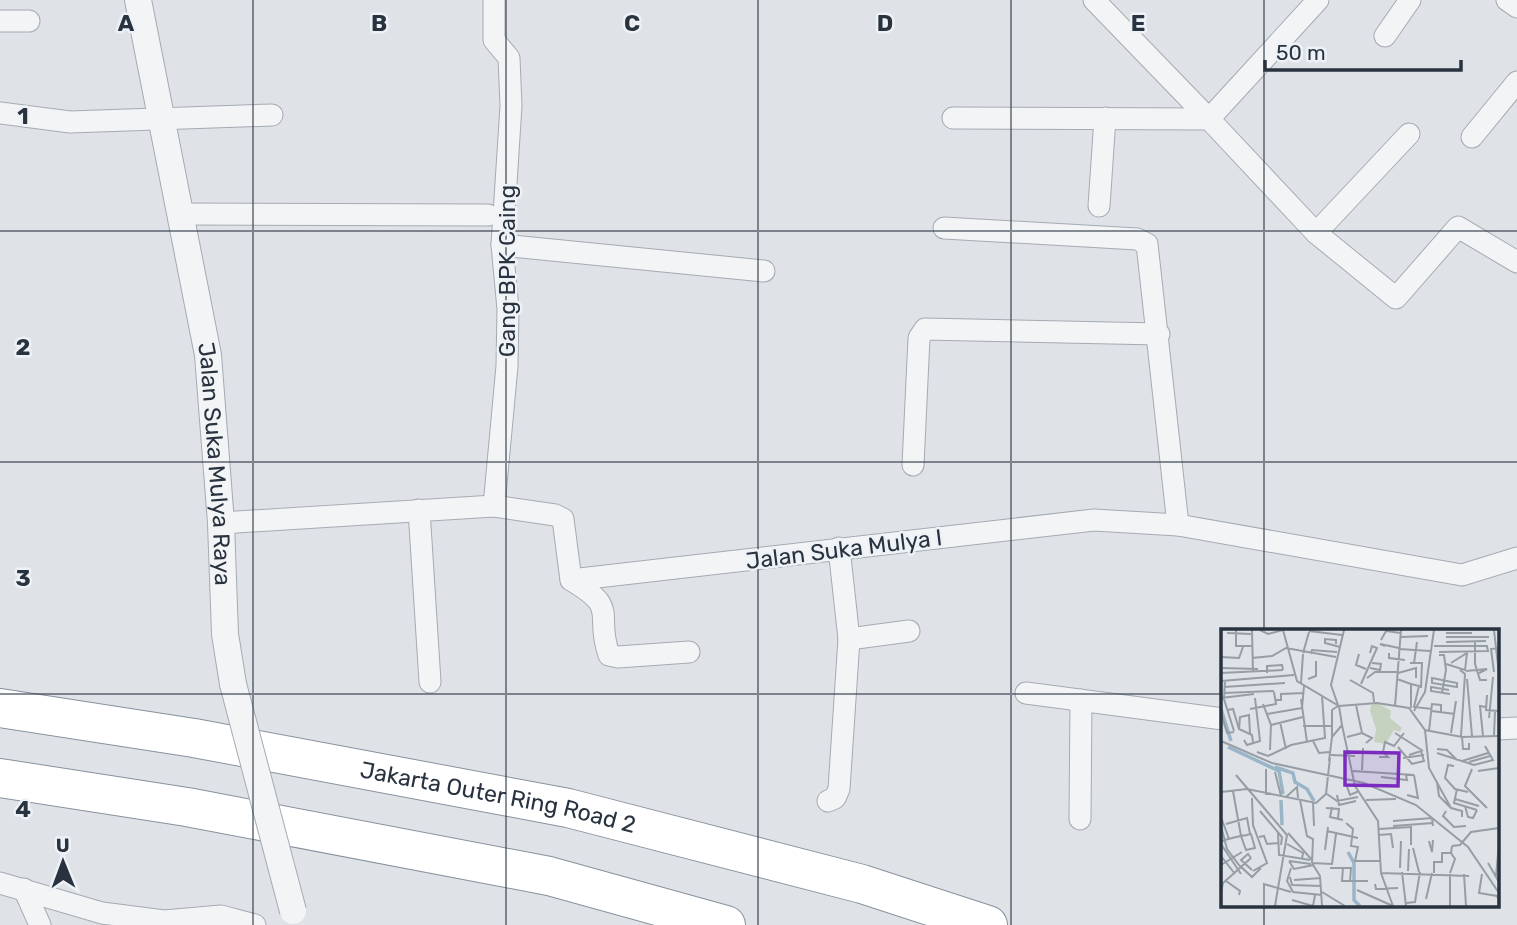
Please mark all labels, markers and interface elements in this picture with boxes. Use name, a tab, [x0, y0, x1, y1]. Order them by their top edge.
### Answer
text: A	[118, 9, 135, 37]
text: B	[371, 9, 387, 37]
text: C	[624, 9, 640, 37]
text: D	[877, 9, 893, 37]
text: E	[1131, 9, 1145, 37]
scale bar	[1265, 28, 1461, 72]
text: 50 m	[1276, 40, 1326, 65]
text: 1	[17, 102, 29, 130]
street label: Gang BPK Caing	[493, 185, 521, 357]
text: 2	[16, 333, 30, 361]
street label: Jalan Suka Mulya Raya	[192, 340, 237, 586]
street label: Jalan Suka Mulya I	[744, 523, 944, 575]
text: 3	[15, 564, 31, 592]
inset map	[1221, 629, 1500, 908]
street label: Jakarta Outer Ring Road 2	[358, 755, 639, 839]
text: 4	[15, 795, 31, 823]
north arrow	[28, 827, 98, 897]
text: U	[56, 834, 70, 857]

